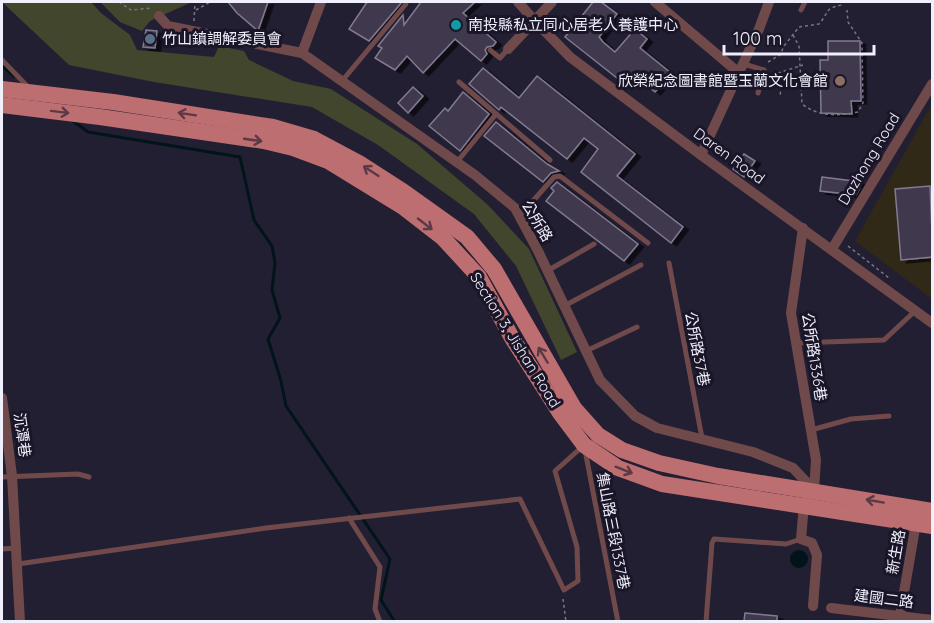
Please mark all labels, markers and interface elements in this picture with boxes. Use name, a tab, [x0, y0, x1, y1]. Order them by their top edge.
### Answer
place label: 南投縣私立同心居老人養護中心	[468, 15, 678, 34]
marker: 南投縣私立同心居老人養護中心	[449, 18, 463, 32]
scale bar	[724, 18, 874, 56]
text: 100 m	[733, 27, 782, 50]
place label: 竹山鎮調解委員會	[162, 29, 282, 48]
marker: 竹山鎮調解委員會	[143, 32, 157, 46]
place label: 欣榮紀念圖書館暨玉蘭文化會館	[618, 71, 828, 90]
marker: 欣榮紀念圖書館暨玉蘭文化會館	[833, 74, 847, 88]
one-way arrow	[49, 107, 69, 118]
one-way arrow	[178, 108, 197, 119]
street label: Dazhong Road	[834, 109, 903, 208]
street label: Daren Road	[690, 123, 769, 188]
one-way arrow	[242, 134, 262, 145]
one-way arrow	[363, 164, 380, 176]
street label: 公所路	[518, 197, 557, 245]
one-way arrow	[417, 218, 433, 231]
street label: Section 3, Jishan Road	[466, 269, 565, 411]
street label: 公所路37巷	[681, 310, 714, 388]
street label: 公所路1336巷	[798, 311, 831, 403]
one-way arrow	[536, 347, 548, 364]
street label: 沉潭巷	[10, 411, 35, 459]
one-way arrow	[614, 465, 632, 476]
street label: 集山路三段1337巷	[593, 471, 634, 591]
one-way arrow	[866, 495, 885, 506]
street label: 新生路	[882, 528, 909, 576]
street label: 建國二路	[853, 585, 915, 612]

